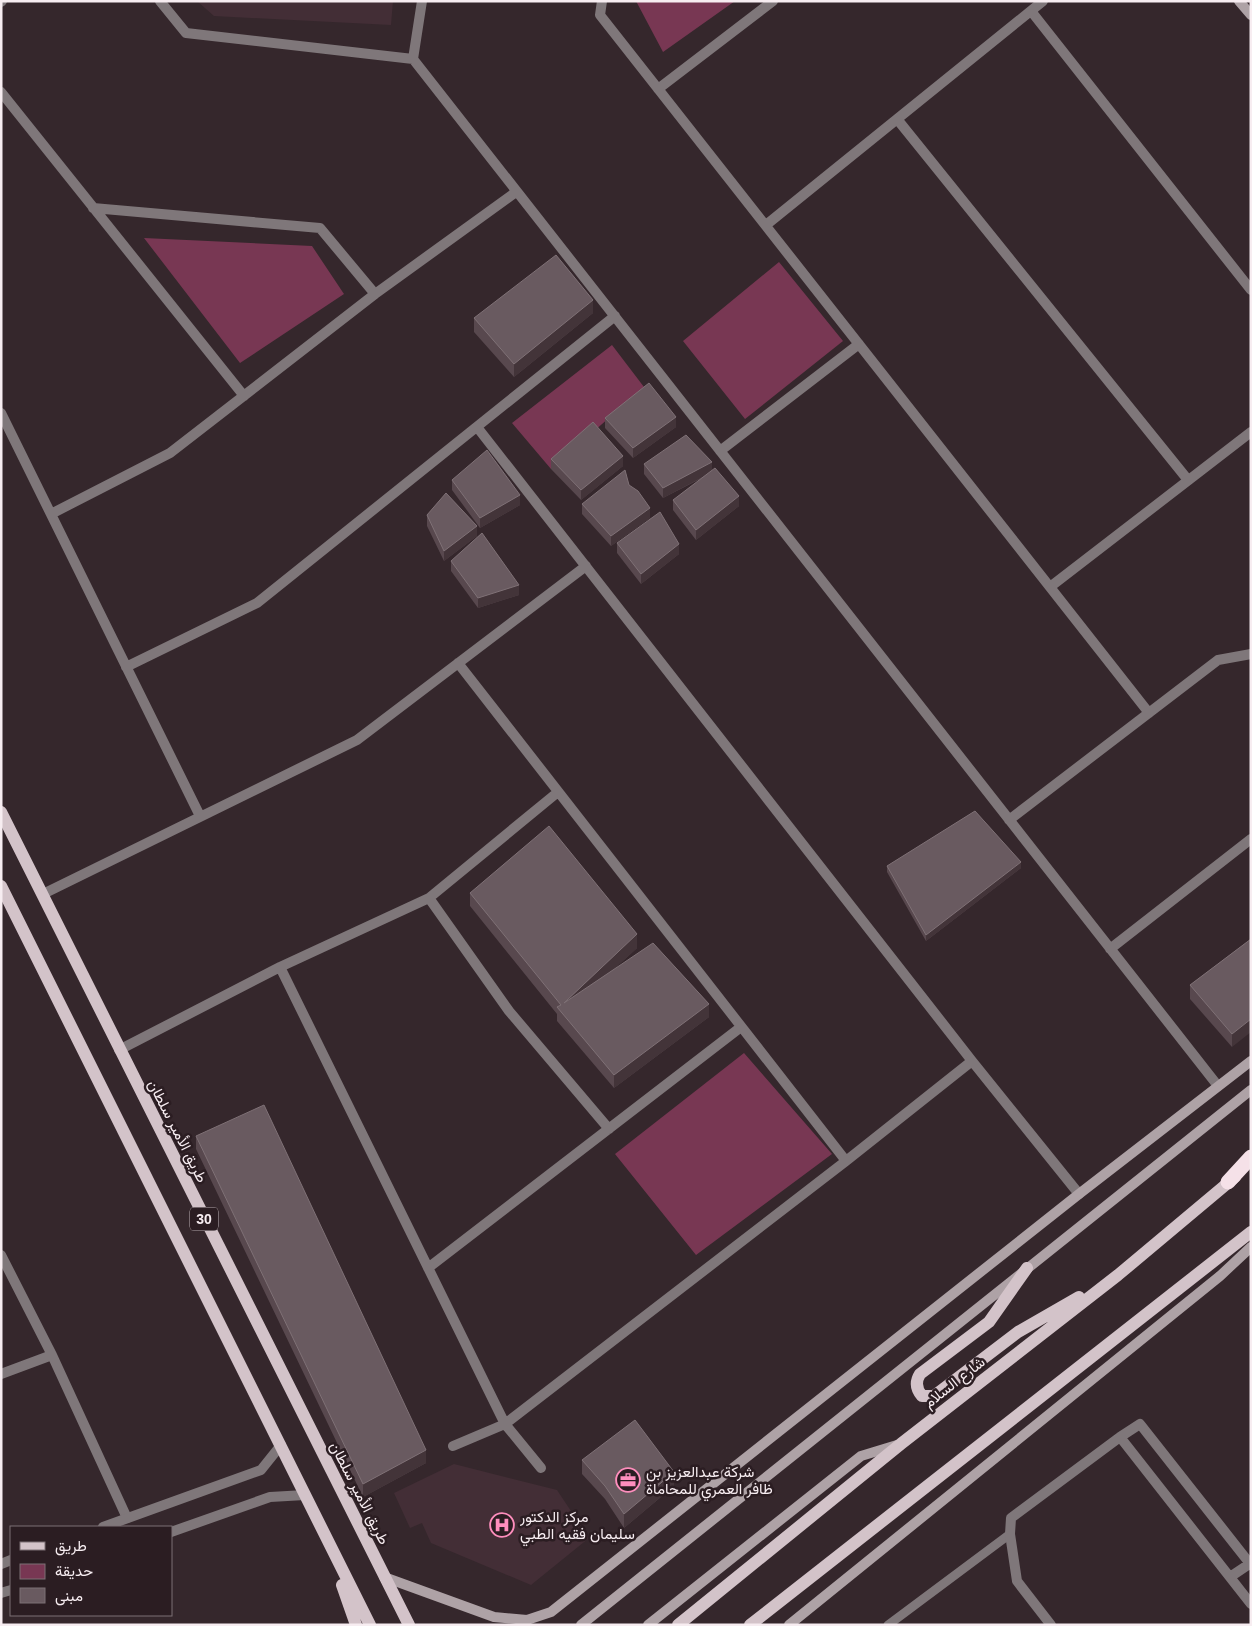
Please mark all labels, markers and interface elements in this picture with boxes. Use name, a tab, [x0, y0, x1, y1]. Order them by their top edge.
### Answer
street label: طريق الأمير سلطان	[143, 1077, 211, 1186]
road number: 30	[190, 1208, 218, 1230]
street label: شارع السلام	[920, 1353, 990, 1413]
street label: طريق الأمير سلطان	[325, 1439, 393, 1548]
place label: شركة عبدالعزيز بن ظافر العمري للمحاماة	[646, 1463, 773, 1502]
office icon: شركة عبدالعزيز بن ظافر العمري للمحاماة	[615, 1467, 641, 1493]
place label: مركز الدكتور سليمان فقيه الطبي	[519, 1508, 635, 1547]
hospital icon: مركز الدكتور سليمان فقيه الطبي	[489, 1512, 515, 1538]
legend	[10, 1526, 172, 1616]
text: طريق	[55, 1537, 87, 1556]
text: حديقة	[55, 1562, 93, 1580]
text: مبنى	[55, 1587, 83, 1606]

